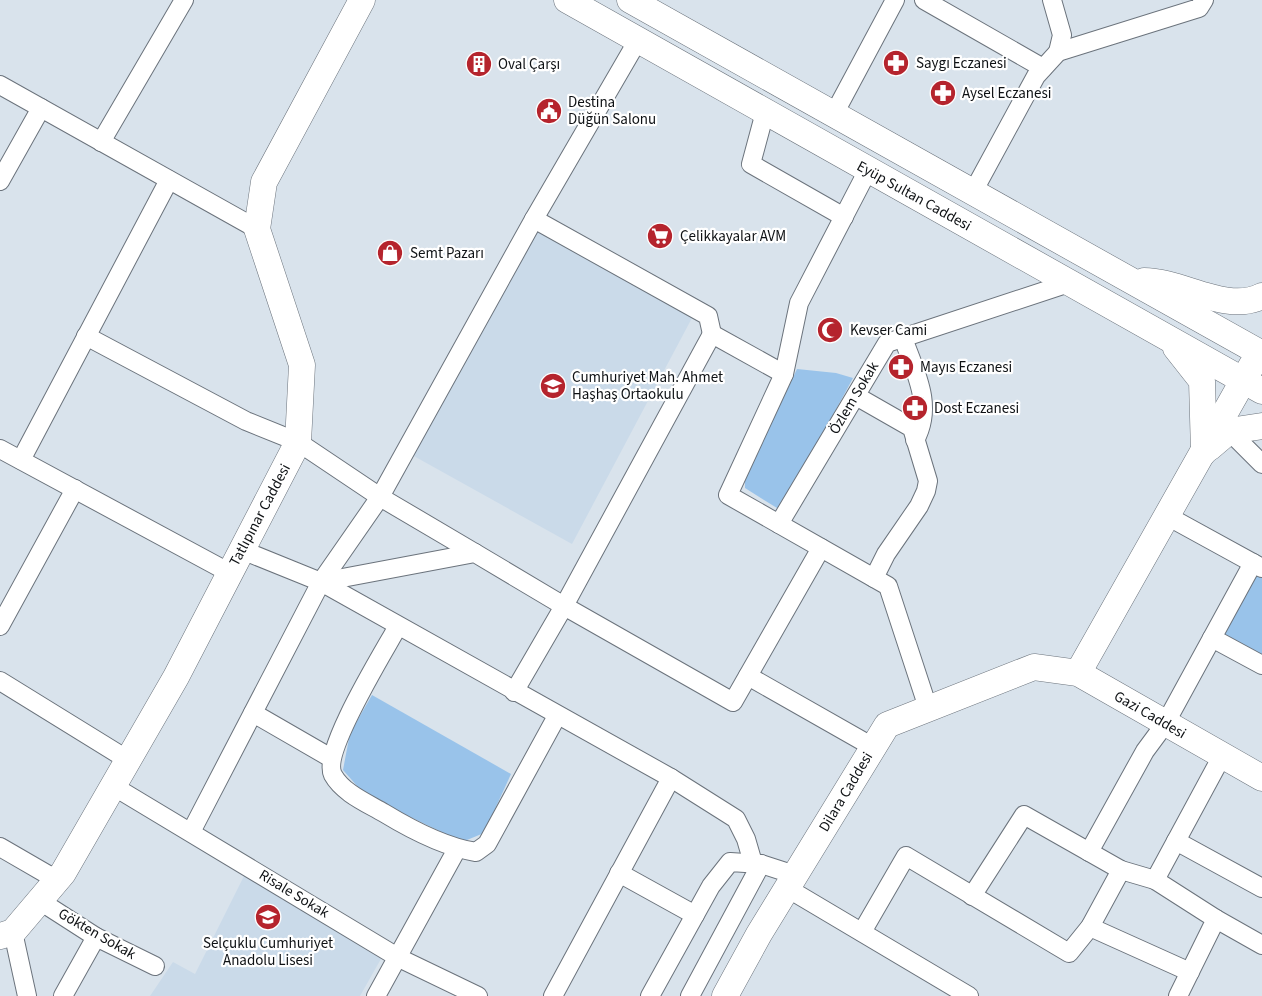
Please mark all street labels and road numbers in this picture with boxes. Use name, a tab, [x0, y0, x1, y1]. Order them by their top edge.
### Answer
street label: Eyüp Sultan Caddesi	[853, 156, 975, 236]
street label: Özlem Sokak	[824, 357, 884, 438]
street label: Tatlıpınar Caddesi	[224, 460, 296, 570]
street label: Gazi Caddesi	[1110, 686, 1190, 744]
street label: Dilara Caddesi	[814, 748, 878, 836]
street label: Risale Sokak	[255, 865, 334, 924]
street label: Gökten Sokak	[54, 903, 140, 965]

